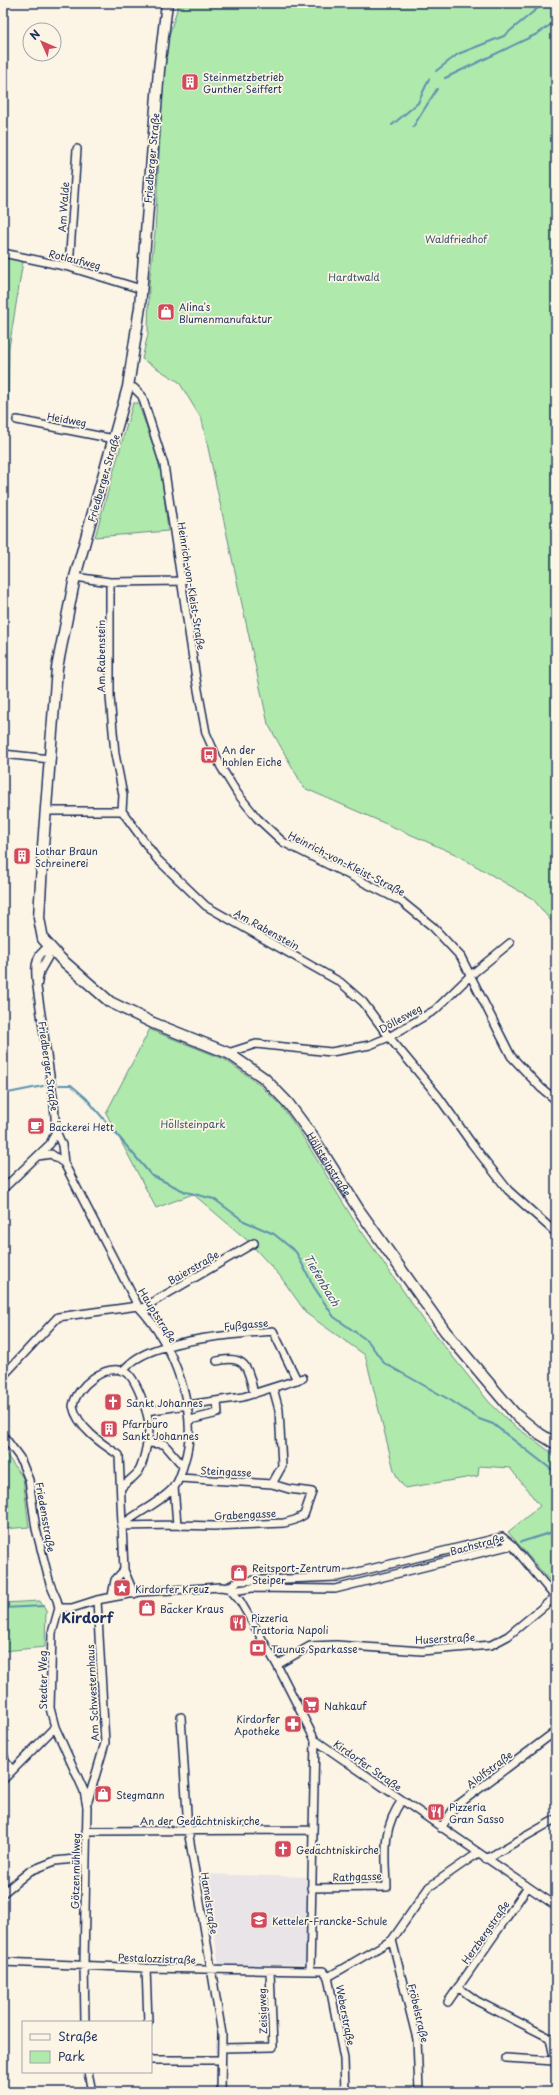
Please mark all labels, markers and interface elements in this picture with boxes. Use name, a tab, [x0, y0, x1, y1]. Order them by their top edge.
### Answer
north arrow	[22, 22, 62, 62]
text: N	[25, 25, 44, 44]
place label: Steinmetzbetrieb Gunther Seiffert	[203, 69, 284, 96]
building icon: Steinmetzbetrieb Gunther Seiffert	[180, 72, 200, 92]
street label: Friedberger Straße	[140, 112, 162, 204]
street label: Am Walde	[54, 181, 72, 233]
park label: Waldfriedhof	[425, 231, 488, 246]
street label: Rotlaufweg	[47, 245, 103, 273]
park label: Hardtwald	[328, 269, 380, 284]
place label: Alina's Blumenmanufaktur	[179, 299, 272, 326]
shop icon: Alina's Blumenmanufaktur	[156, 302, 176, 322]
street label: Heidweg	[46, 408, 88, 430]
street label: Friedberger Straße	[83, 432, 123, 524]
street label: Heinrich-von-Kleist-Straße	[174, 521, 210, 651]
street label: Am Rabenstein	[93, 620, 108, 692]
place label: An der hohlen Eiche	[222, 742, 282, 769]
bus stop icon: An der hohlen Eiche	[199, 745, 219, 765]
street label: Heinrich-von-Kleist-Straße	[286, 827, 408, 899]
place label: Lothar Braun Schreinerei	[35, 843, 98, 870]
building icon: Lothar Braun Schreinerei	[12, 846, 32, 866]
street label: Am Rabenstein	[232, 905, 302, 953]
street label: Döllesweg	[376, 1000, 424, 1036]
street label: Friedberger Straße	[35, 1020, 63, 1112]
cafe icon: Bäckerei Hett	[26, 1116, 46, 1136]
park label: Höllsteinpark	[160, 1116, 226, 1131]
place label: Bäckerei Hett	[49, 1119, 114, 1134]
street label: Höllsteinstraße	[304, 1129, 356, 1199]
street label: Baierstraße	[165, 1246, 221, 1288]
water label: Tiefenbach	[300, 1251, 345, 1310]
street label: Hauptstraße	[135, 1285, 181, 1345]
street label: Fußgasse	[223, 1315, 269, 1333]
church icon: Sankt Johannes	[103, 1392, 123, 1412]
place label: Sankt Johannes	[126, 1395, 203, 1410]
place label: Pfarrbüro Sankt Johannes	[122, 1416, 199, 1443]
building icon: Pfarrbüro Sankt Johannes	[99, 1419, 119, 1439]
street label: Steingasse	[200, 1462, 252, 1480]
street label: Friedensstraße	[32, 1481, 60, 1553]
street label: Grabengasse	[214, 1505, 276, 1523]
street label: Bachstraße	[448, 1530, 506, 1558]
place label: Reitsport-Zentrum Steiper	[252, 1560, 341, 1587]
shop icon: Reitsport-Zentrum Steiper	[229, 1563, 249, 1583]
place icon: Kirdorfer Kreuz	[112, 1578, 132, 1598]
place label: Kirdorfer Kreuz	[135, 1581, 209, 1596]
shop icon: Bäcker Kraus	[137, 1598, 157, 1618]
place label: Bäcker Kraus	[160, 1601, 224, 1616]
district label: Kirdorf	[61, 1607, 115, 1628]
place label: Pizzeria Trattoria Napoli	[251, 1610, 329, 1637]
restaurant icon: Pizzeria Trattoria Napoli	[228, 1613, 248, 1633]
street label: Huserstraße	[415, 1629, 475, 1647]
bank icon: Taunus Sparkasse	[248, 1638, 268, 1658]
place label: Taunus Sparkasse	[271, 1641, 358, 1656]
street label: Am Schwesternhaus	[82, 1644, 102, 1742]
street label: Stedter Weg	[35, 1650, 50, 1709]
supermarket icon: Nahkauf	[301, 1695, 321, 1715]
place label: Nahkauf	[324, 1698, 367, 1713]
place label: Kirdorfer Apotheke	[234, 1711, 281, 1738]
pharmacy icon: Kirdorfer Apotheke	[283, 1714, 303, 1734]
street label: Kirdorfer Straße	[331, 1736, 405, 1794]
street label: Alolfstraße	[463, 1747, 515, 1791]
shop icon: Stegmann	[93, 1784, 113, 1804]
place label: Stegmann	[116, 1787, 164, 1802]
place label: Pizzeria Gran Sasso	[449, 1799, 504, 1826]
restaurant icon: Pizzeria Gran Sasso	[426, 1802, 446, 1822]
street label: An der Gedächtniskirche	[140, 1813, 260, 1828]
street label: Götzenmühlweg	[67, 1833, 83, 1909]
church icon: Gedächtniskirche	[273, 1839, 293, 1859]
place label: Gedächtniskirche	[296, 1842, 379, 1857]
street label: Rathgasse	[332, 1868, 382, 1884]
street label: Hamelstraße	[198, 1871, 222, 1935]
street label: Herzbergstraße	[457, 1897, 513, 1967]
school or university icon: Ketteler-Francke-Schule	[249, 1910, 269, 1930]
place label: Ketteler-Francke-Schule	[272, 1913, 388, 1928]
street label: Pestalozzistraße	[118, 1949, 196, 1967]
street label: Fröbelstraße	[405, 1982, 433, 2044]
street label: Weberstraße	[333, 1983, 359, 2047]
street label: Zeisigweg	[254, 1988, 270, 2034]
legend	[22, 2021, 152, 2073]
text: Straße	[58, 2027, 98, 2045]
text: Park	[58, 2047, 85, 2065]

